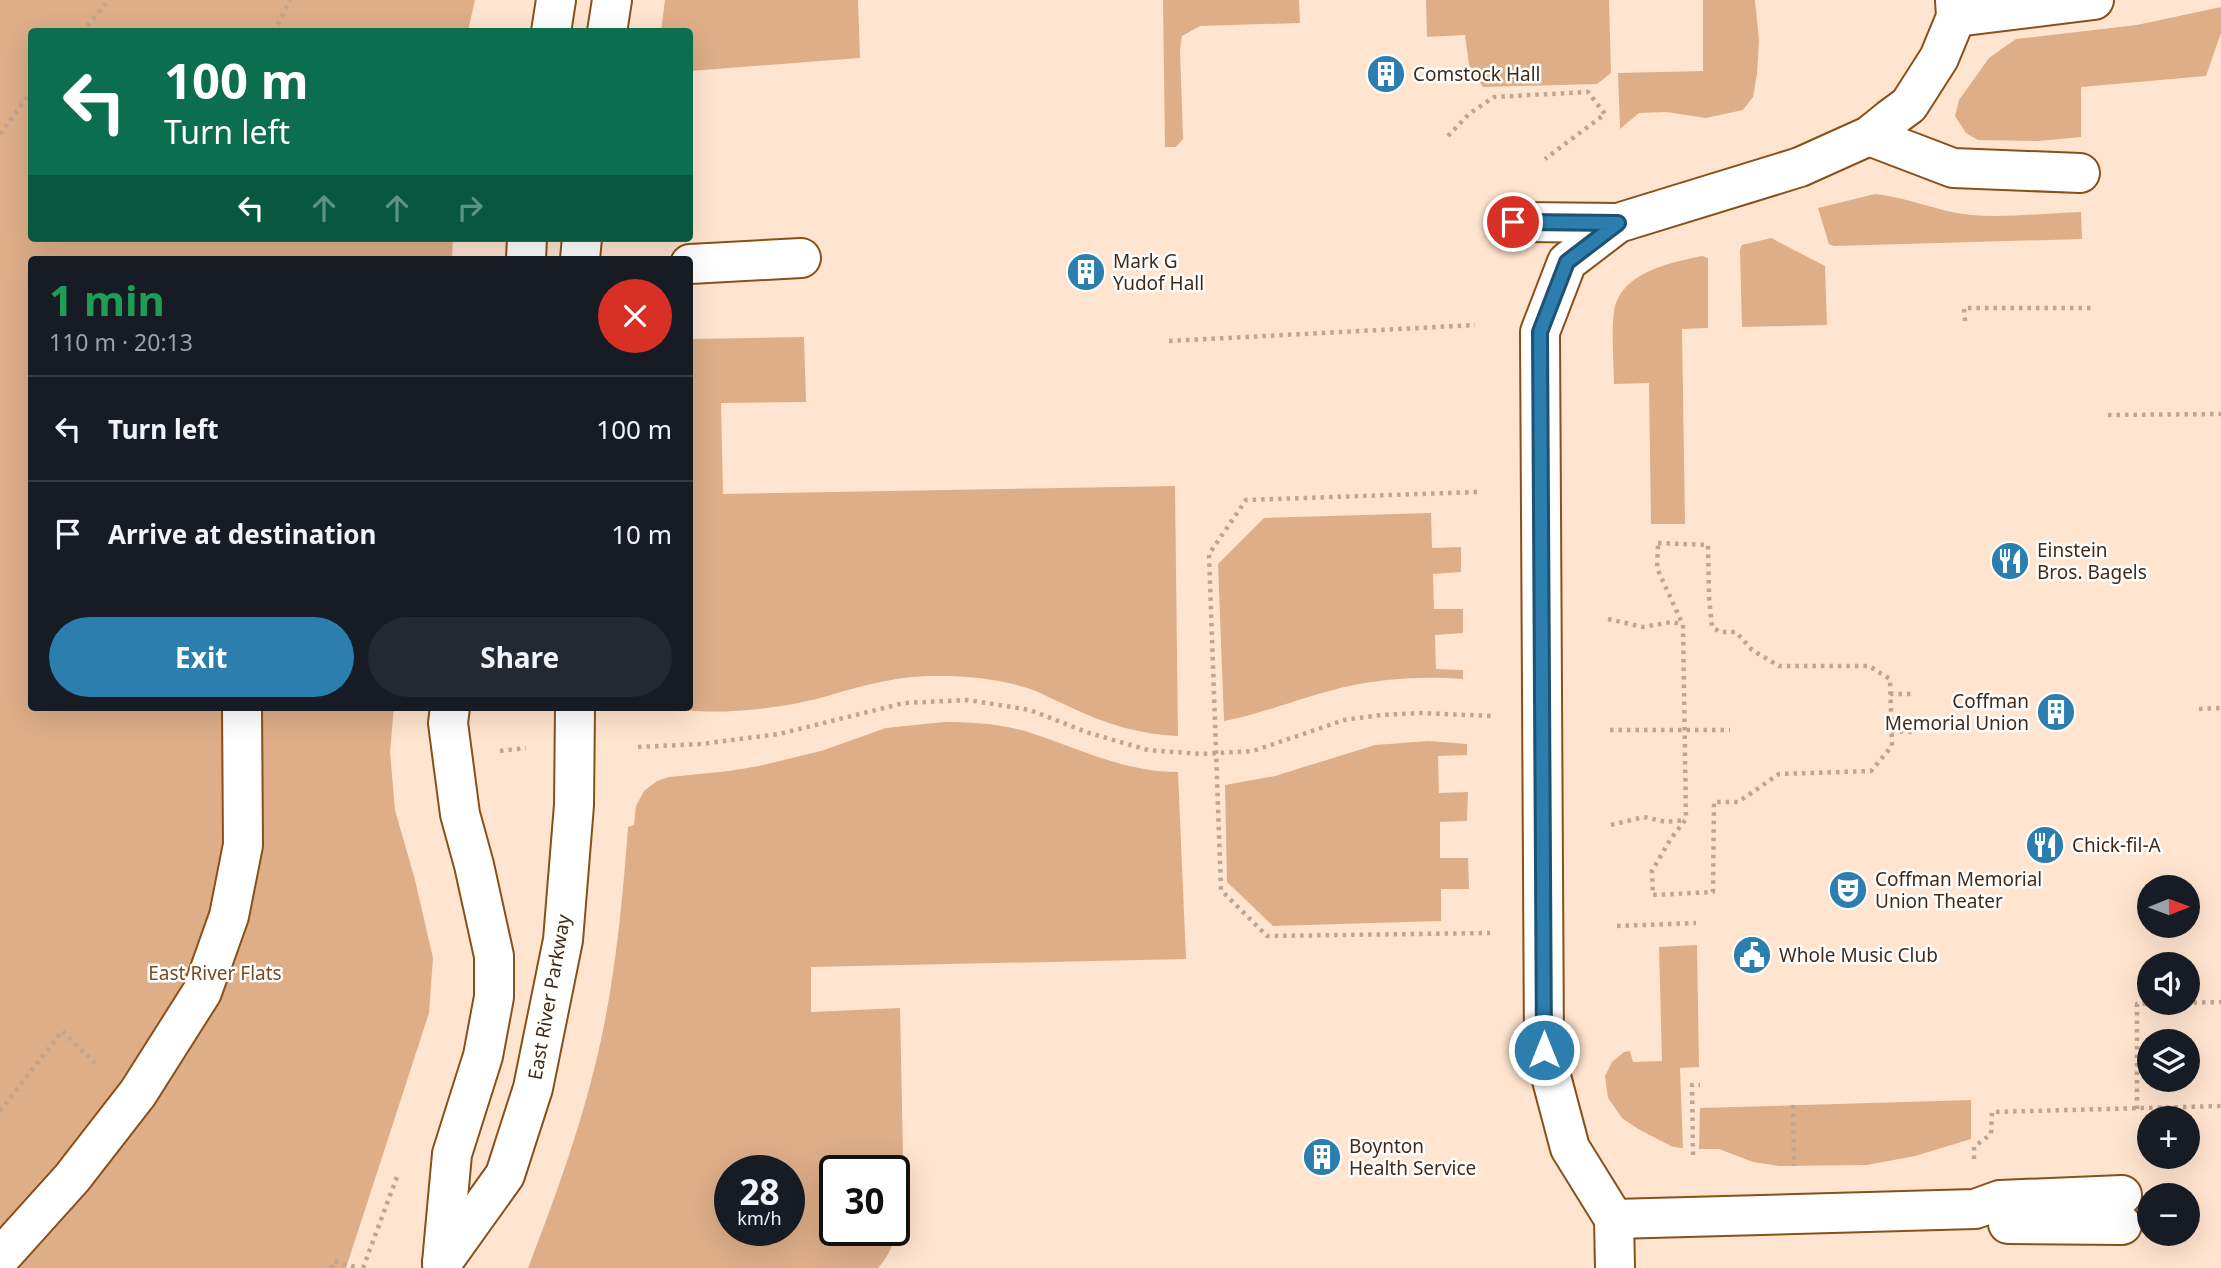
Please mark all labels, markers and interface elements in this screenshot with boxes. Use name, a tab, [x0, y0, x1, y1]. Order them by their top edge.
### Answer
text: 100 m	[164, 47, 309, 113]
building icon: Comstock Hall	[1365, 53, 1407, 95]
icon: left	[49, 56, 140, 147]
place label: Comstock Hall	[1413, 61, 1540, 87]
text: Turn left	[164, 110, 290, 153]
icon: left	[232, 189, 270, 227]
icon: ahead	[305, 189, 343, 227]
icon: ahead	[378, 189, 416, 227]
icon: right	[451, 189, 489, 227]
pin	[1483, 192, 1543, 252]
icon: arrive	[1494, 203, 1532, 241]
place label: Mark G Yudof Hall	[1113, 248, 1204, 296]
building icon: Mark G Yudof Hall	[1065, 251, 1107, 293]
text: 1 min	[49, 271, 165, 328]
button: close	[598, 279, 672, 353]
text: 110 m · 20:13	[49, 326, 193, 358]
icon: left	[49, 410, 87, 448]
text: Turn left	[108, 411, 219, 447]
text: 100 m	[596, 411, 672, 447]
icon: arrive	[49, 515, 87, 553]
text: Arrive at destination	[108, 516, 377, 552]
text: 10 m	[611, 516, 672, 552]
place label: Einstein Bros. Bagels	[2037, 537, 2147, 585]
restaurant icon: Einstein Bros. Bagels	[1989, 540, 2031, 582]
button: Exit	[49, 617, 354, 697]
button: Share	[368, 617, 672, 697]
place label: Coffman Memorial Union	[1885, 688, 2029, 736]
building icon: Coffman Memorial Union	[2035, 691, 2077, 733]
restaurant icon: Chick-fil-A	[2024, 824, 2066, 866]
place label: Chick-fil-A	[2072, 832, 2161, 858]
place label: Coffman Memorial Union Theater	[1875, 866, 2042, 914]
theatre icon: Coffman Memorial Union Theater	[1827, 869, 1869, 911]
north arrow	[2137, 875, 2200, 938]
map controls	[2137, 875, 2200, 1246]
street label: East River Parkway	[522, 912, 576, 1082]
public building icon: Whole Music Club	[1731, 934, 1773, 976]
place label: Whole Music Club	[1779, 942, 1938, 968]
button: sound	[2137, 952, 2200, 1015]
park label: East River Flats	[148, 960, 282, 986]
position arrow	[1507, 1013, 1581, 1087]
button: layers	[2137, 1029, 2200, 1092]
button: +	[2137, 1106, 2200, 1169]
place label: Boynton Health Service	[1349, 1133, 1476, 1181]
building icon: Boynton Health Service	[1301, 1136, 1343, 1178]
speed limit sign: 30	[819, 1155, 910, 1246]
text: 28	[739, 1168, 780, 1215]
button: −	[2137, 1183, 2200, 1246]
text: km/h	[737, 1206, 782, 1230]

